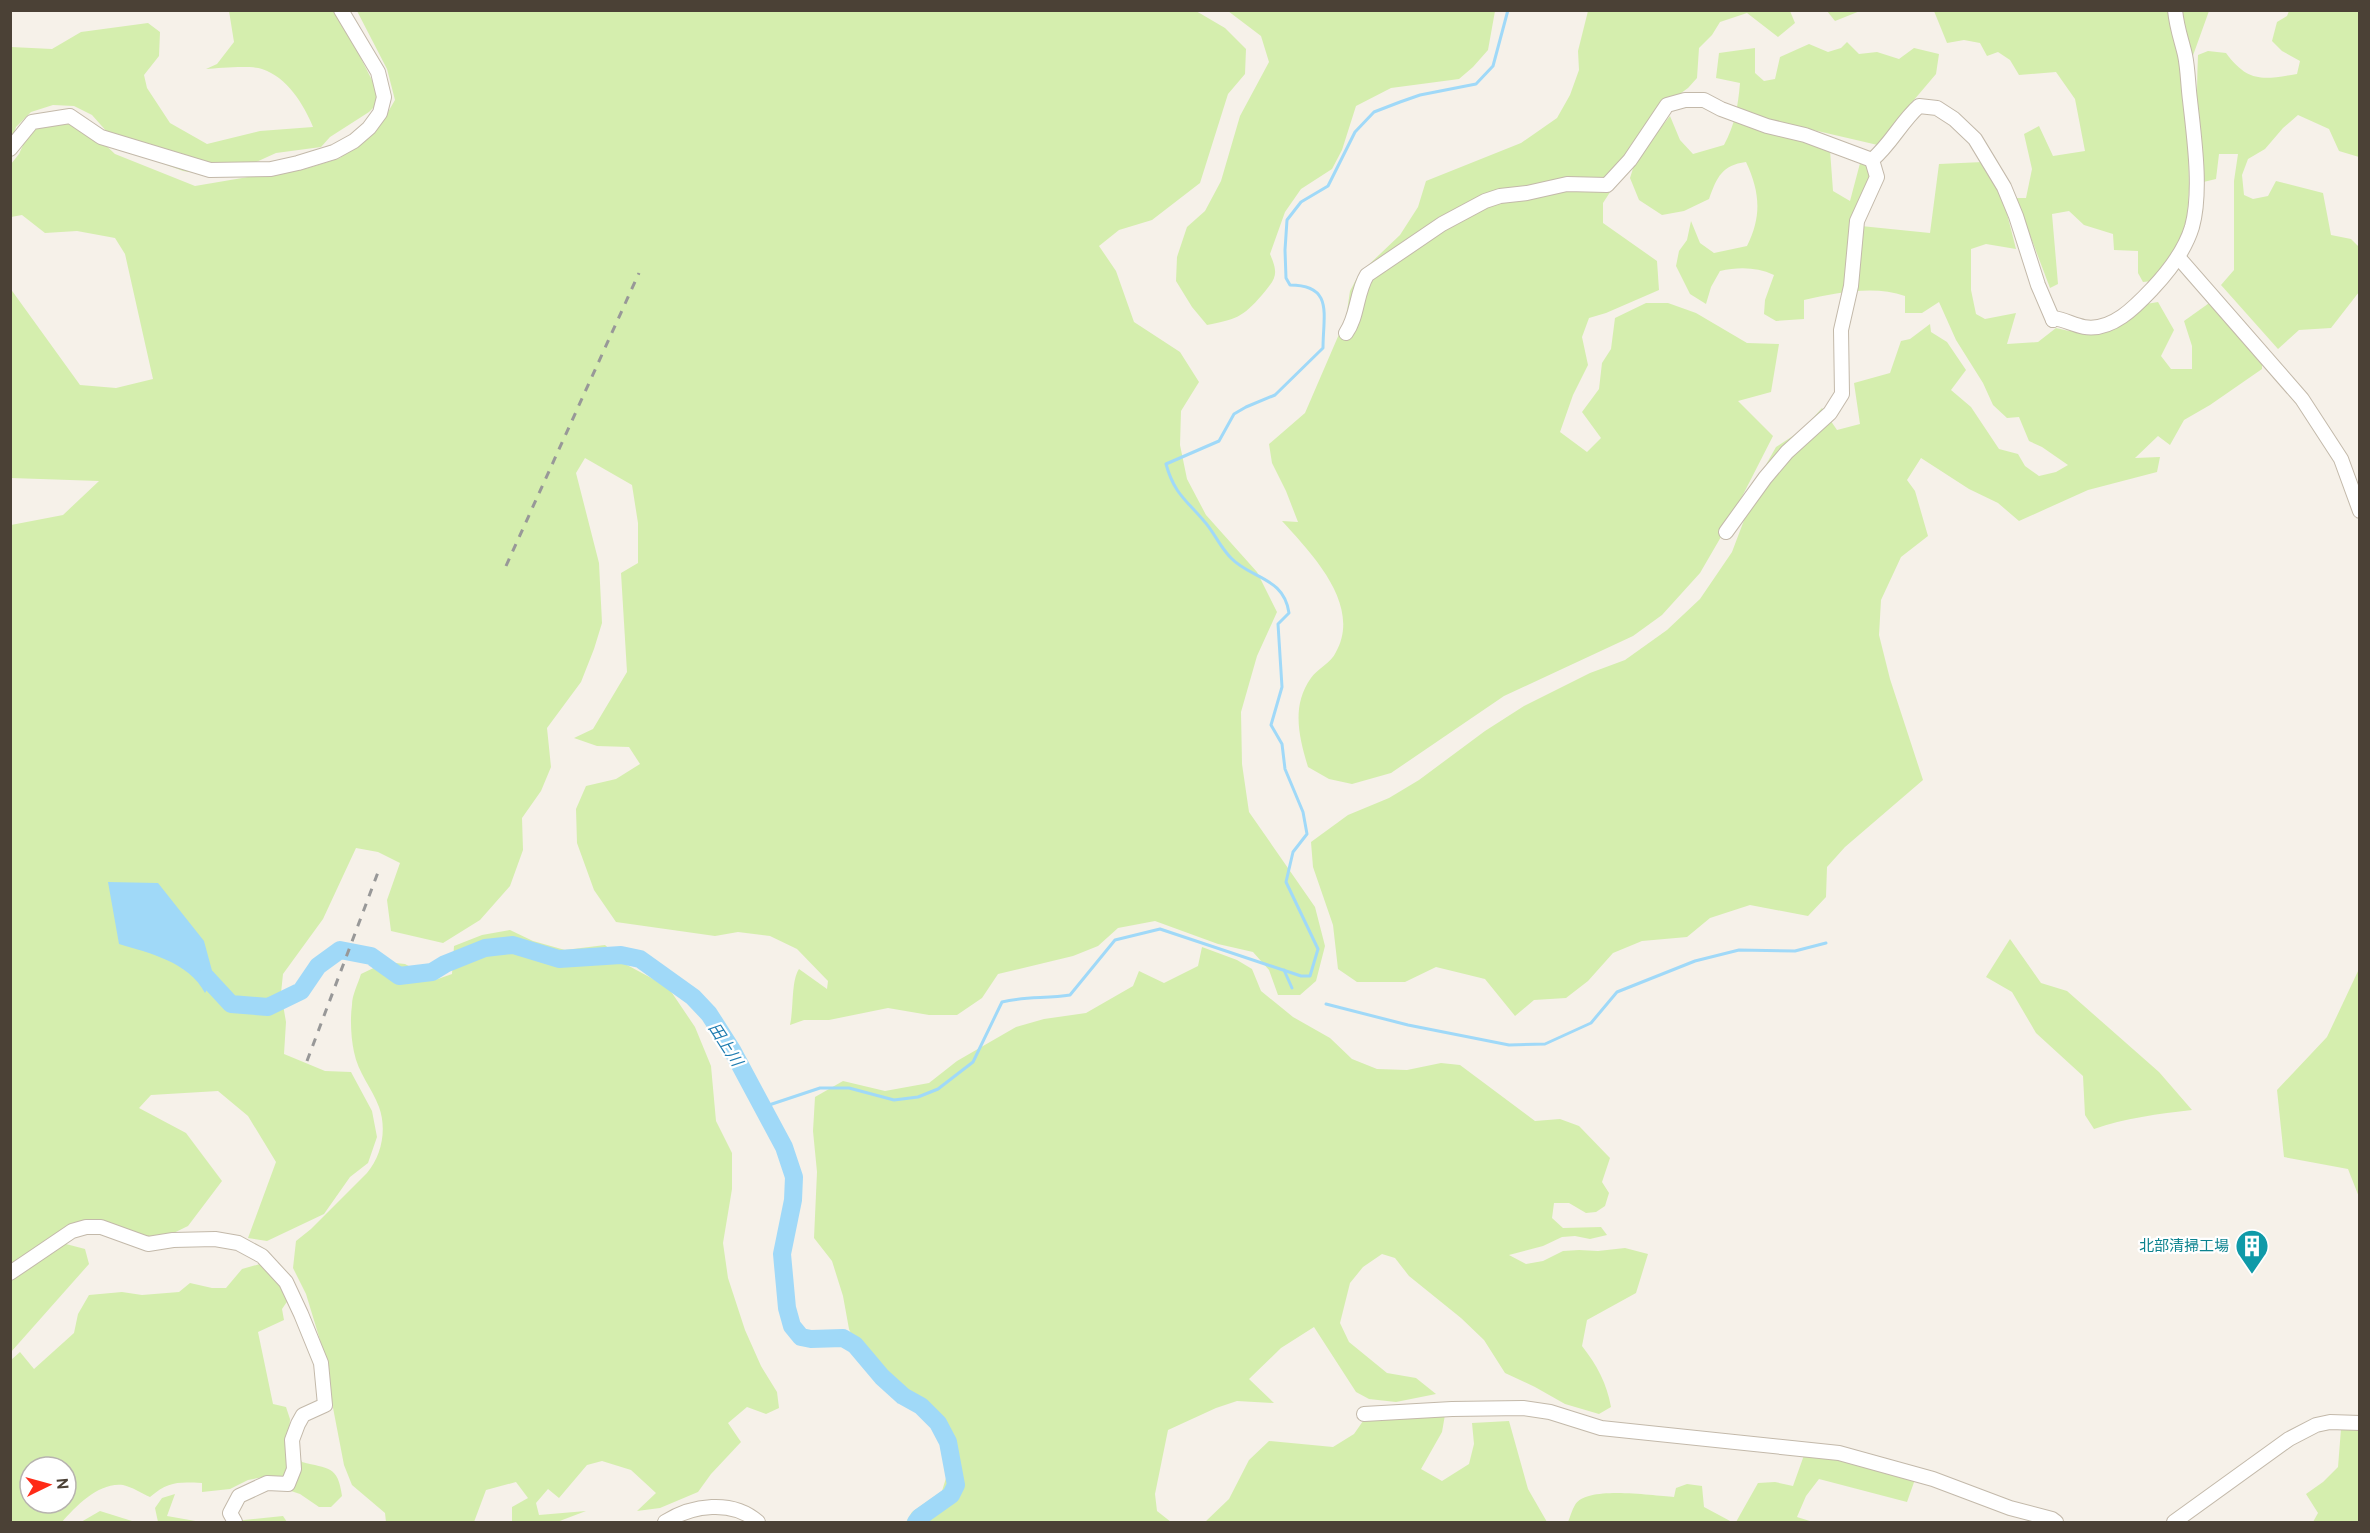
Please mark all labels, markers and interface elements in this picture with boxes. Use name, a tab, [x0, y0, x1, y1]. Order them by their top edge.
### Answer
water label: 田上川	[703, 1020, 747, 1072]
building icon: 北部清掃工場	[2234, 1228, 2270, 1275]
place label: 北部清掃工場	[2139, 1237, 2229, 1257]
north arrow	[18, 1455, 78, 1515]
text: N	[50, 1477, 71, 1490]

